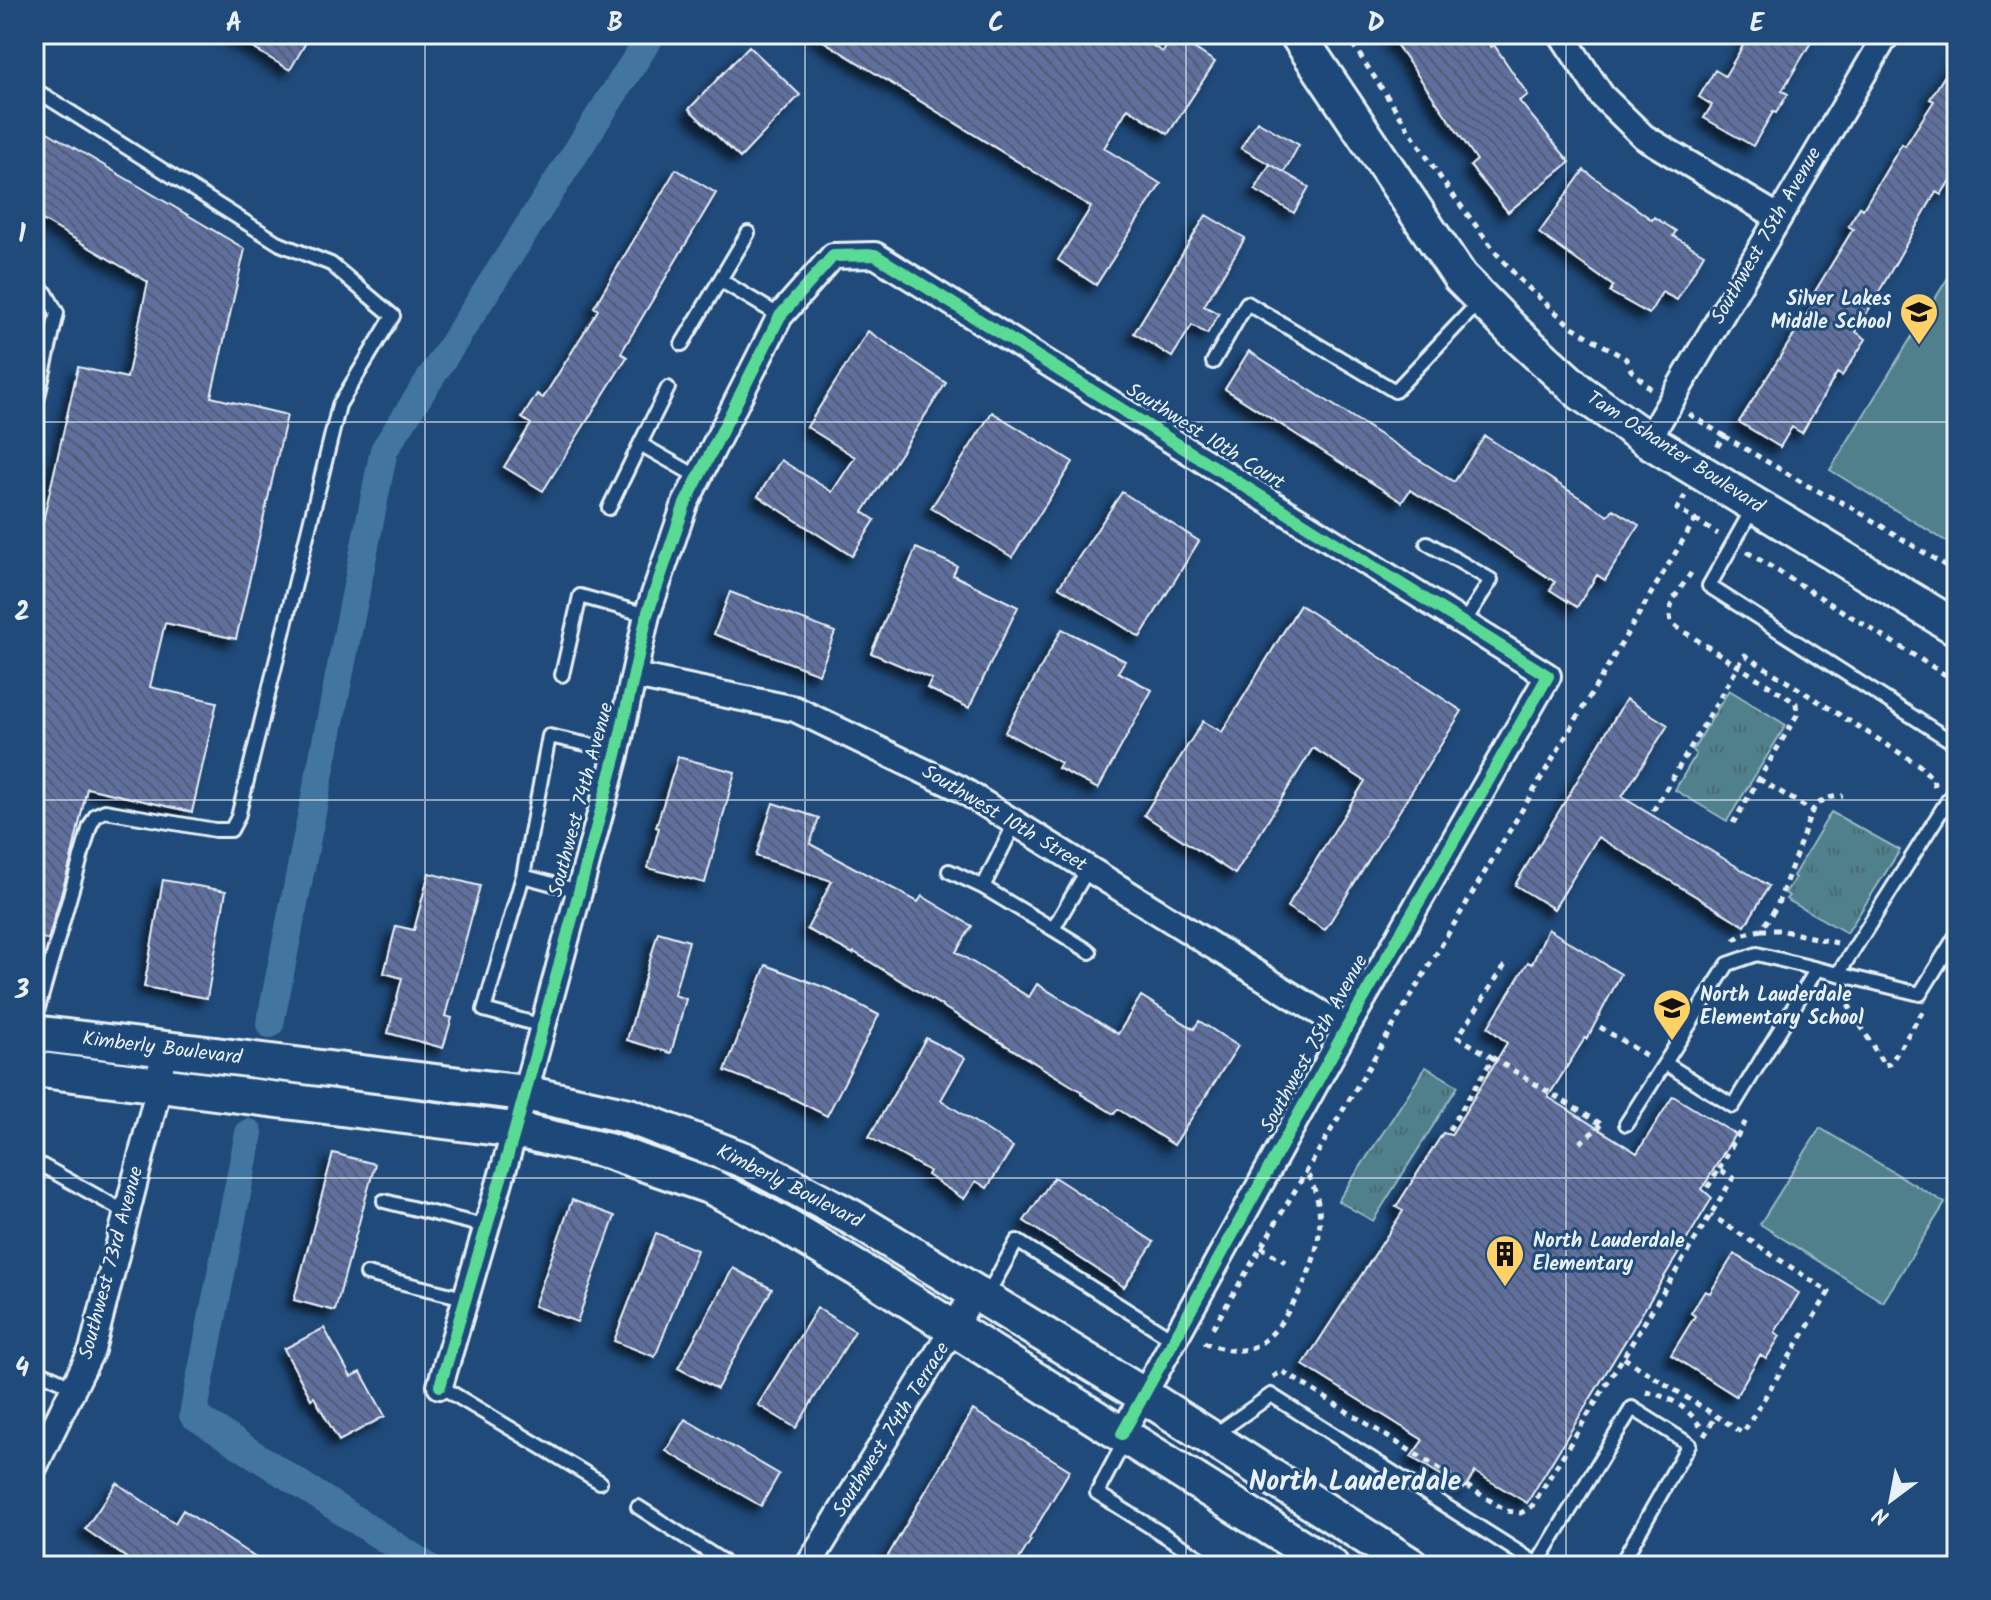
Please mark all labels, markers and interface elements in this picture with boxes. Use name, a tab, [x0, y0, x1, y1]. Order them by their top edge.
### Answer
text: A	[226, 3, 242, 45]
text: B	[607, 3, 623, 45]
text: C	[988, 3, 1004, 45]
text: D	[1367, 3, 1385, 45]
text: E	[1750, 3, 1766, 45]
street label: Southwest 75th Avenue	[1703, 141, 1831, 331]
text: 1	[18, 214, 26, 256]
place label: Silver Lakes Middle School	[1771, 284, 1892, 339]
school or university icon: Silver Lakes Middle School	[1898, 291, 1940, 346]
street label: Southwest 10th Court	[1119, 375, 1291, 499]
street label: Tam Oshanter Boulevard	[1580, 383, 1771, 523]
text: 2	[14, 592, 30, 634]
street label: Southwest 74th Avenue	[541, 699, 623, 901]
street label: Southwest 10th Street	[915, 757, 1093, 881]
street label: Southwest 75th Avenue	[1253, 949, 1377, 1139]
text: 3	[14, 970, 29, 1012]
place label: North Lauderdale Elementary School	[1700, 980, 1864, 1035]
school or university icon: North Lauderdale Elementary School	[1651, 987, 1693, 1042]
street label: Kimberly Boulevard	[80, 1023, 245, 1075]
street label: Kimberly Boulevard	[710, 1136, 869, 1238]
street label: Southwest 73rd Avenue	[71, 1163, 153, 1363]
place label: North Lauderdale Elementary	[1533, 1226, 1685, 1281]
building icon: North Lauderdale Elementary	[1484, 1233, 1526, 1288]
street label: Southwest 74th Terrace	[825, 1336, 959, 1524]
text: 4	[15, 1348, 29, 1390]
district label: North Lauderdale	[1249, 1460, 1461, 1505]
north arrow	[1851, 1460, 1931, 1540]
text: N	[1866, 1496, 1897, 1533]

